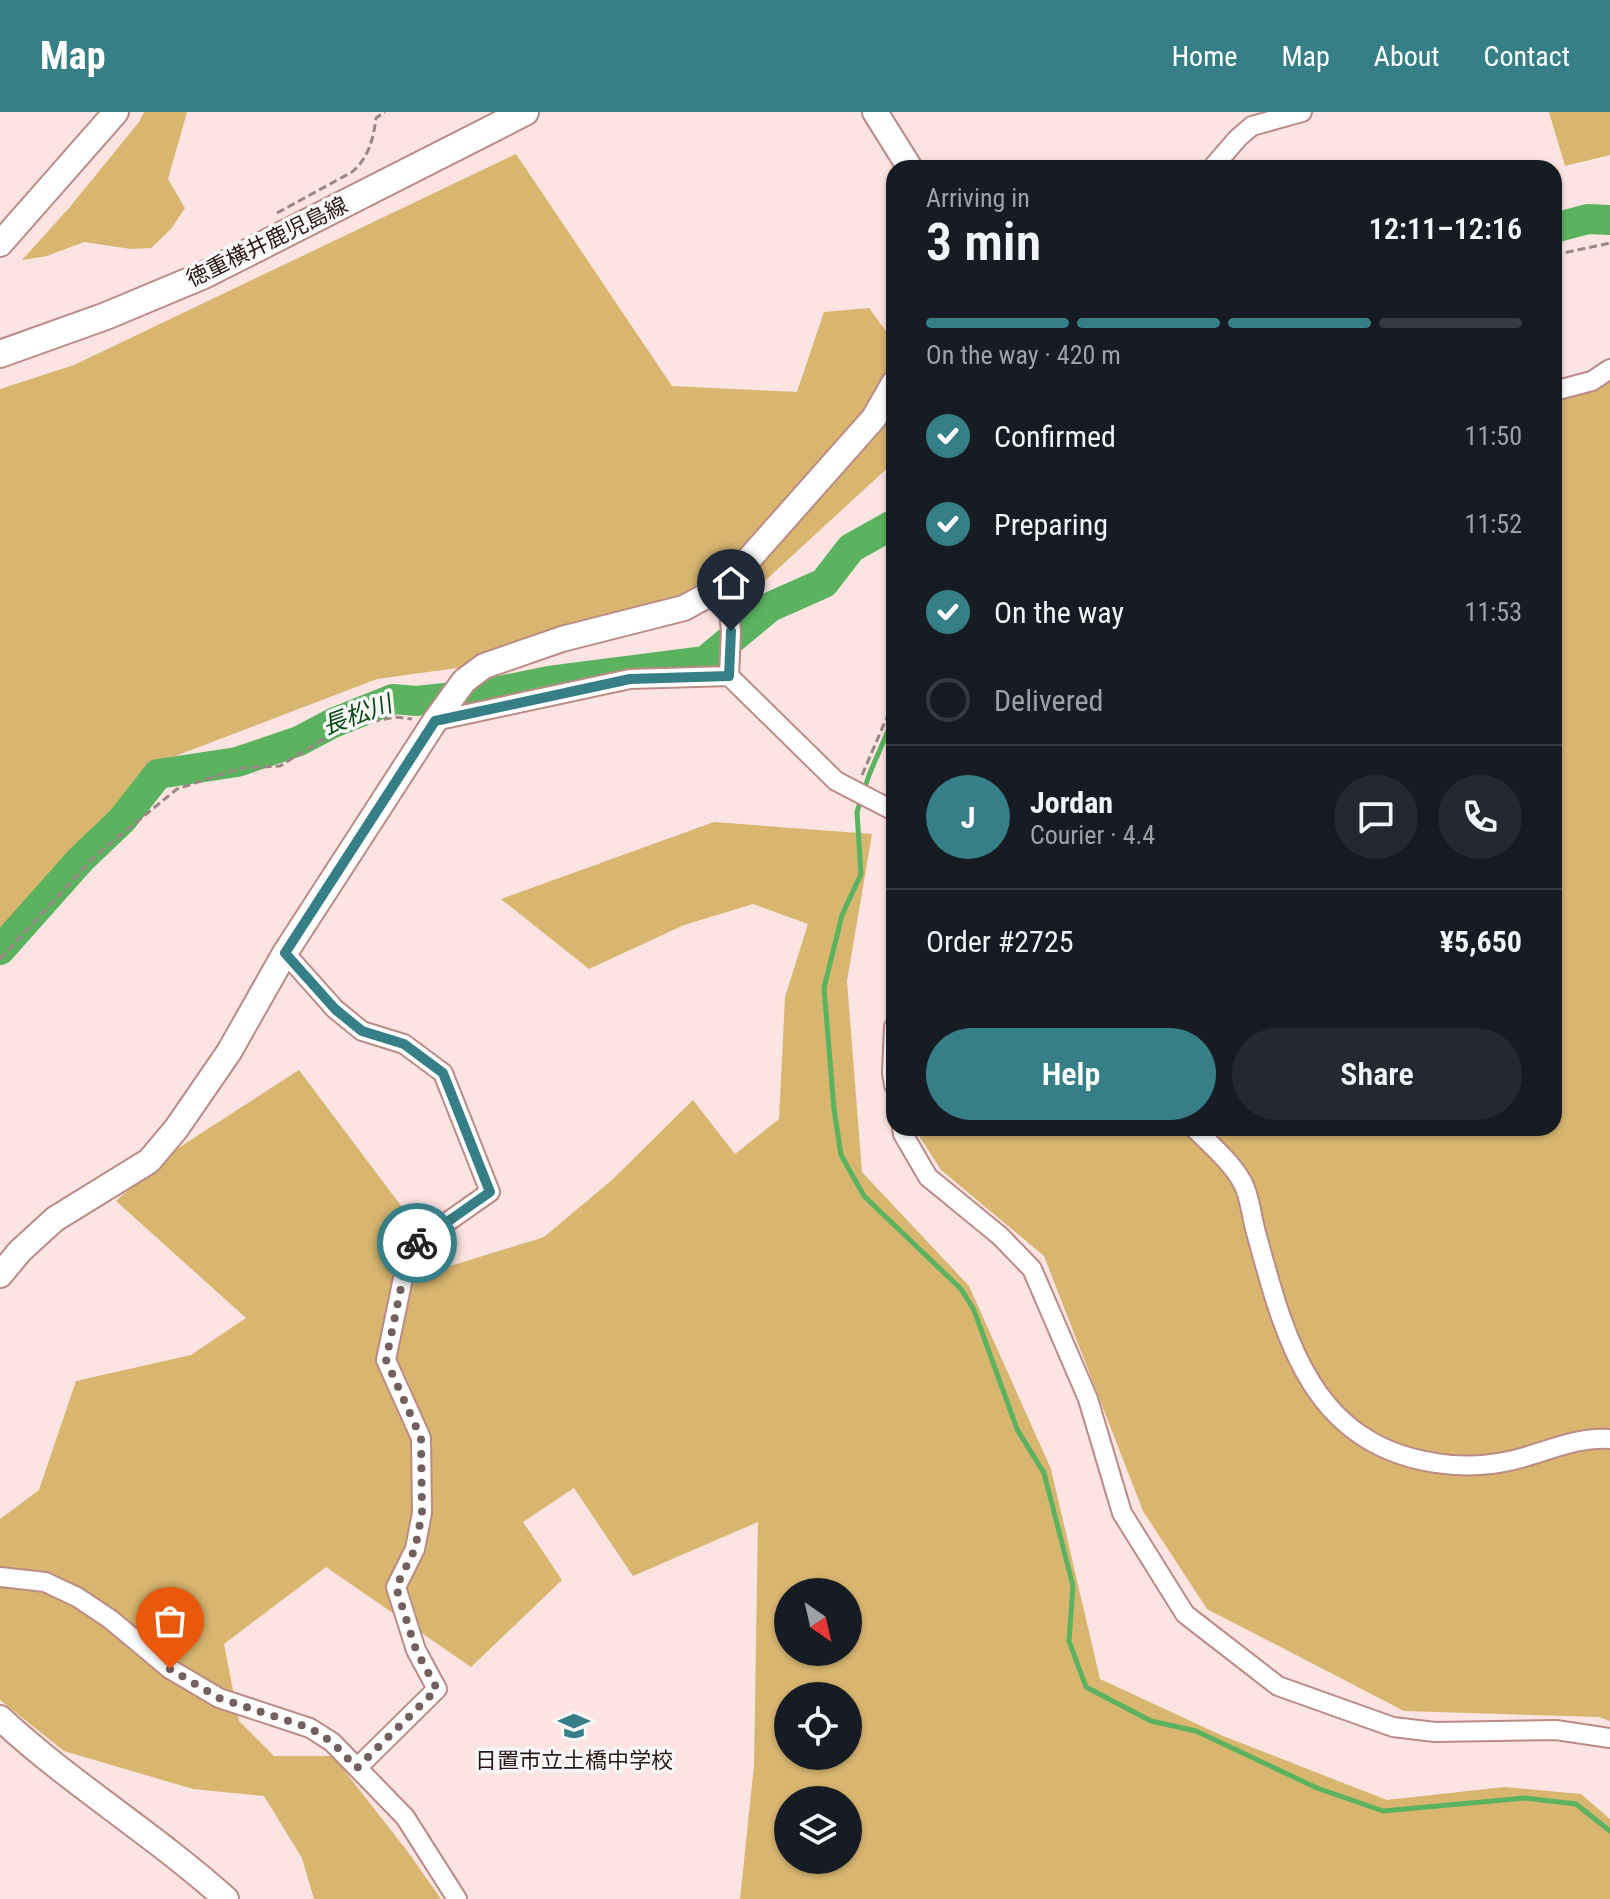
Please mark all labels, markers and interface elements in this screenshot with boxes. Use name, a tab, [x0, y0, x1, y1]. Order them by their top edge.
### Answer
text: Map	[40, 34, 106, 78]
text: Home	[1172, 40, 1237, 73]
text: Map	[1281, 40, 1330, 73]
text: About	[1374, 40, 1440, 73]
text: Contact	[1484, 40, 1570, 73]
text: Arriving in	[926, 183, 1030, 213]
street label: 徳重横井鹿児島線	[182, 192, 352, 292]
text: 12:11–12:16	[1369, 211, 1522, 246]
text: 3 min	[926, 212, 1041, 273]
text: On the way · 420 m	[926, 340, 1121, 370]
icon: check	[926, 414, 970, 458]
text: Confirmed	[994, 419, 1116, 454]
text: 11:50	[1465, 421, 1522, 451]
icon: check	[926, 502, 970, 546]
text: Preparing	[994, 507, 1108, 542]
text: 11:52	[1465, 509, 1522, 539]
pin	[697, 549, 765, 631]
icon: home	[709, 561, 753, 605]
icon: check	[926, 590, 970, 634]
text: On the way	[994, 595, 1124, 630]
text: 11:53	[1465, 597, 1522, 627]
text: Delivered	[994, 683, 1103, 718]
water label: 長松川	[318, 689, 398, 740]
button: chat	[1334, 775, 1418, 859]
button: phone	[1438, 775, 1522, 859]
text: Jordan	[1030, 785, 1113, 820]
text: J	[961, 800, 975, 835]
text: Courier · 4.4	[1030, 820, 1155, 850]
text: Order #2725	[926, 924, 1074, 959]
text: ¥5,650	[1440, 924, 1522, 959]
button: Help	[926, 1028, 1216, 1120]
button: Share	[1232, 1028, 1522, 1120]
courier	[377, 1203, 457, 1283]
icon: bike	[395, 1221, 439, 1265]
north arrow	[774, 1578, 862, 1666]
map controls	[774, 1578, 862, 1874]
pin	[136, 1587, 204, 1669]
icon: bag	[148, 1599, 192, 1643]
button: locate	[774, 1682, 862, 1770]
school or university icon: 日置市立土橋中学校	[557, 1709, 591, 1743]
place label: 日置市立土橋中学校	[475, 1748, 673, 1773]
button: layers	[774, 1786, 862, 1874]

